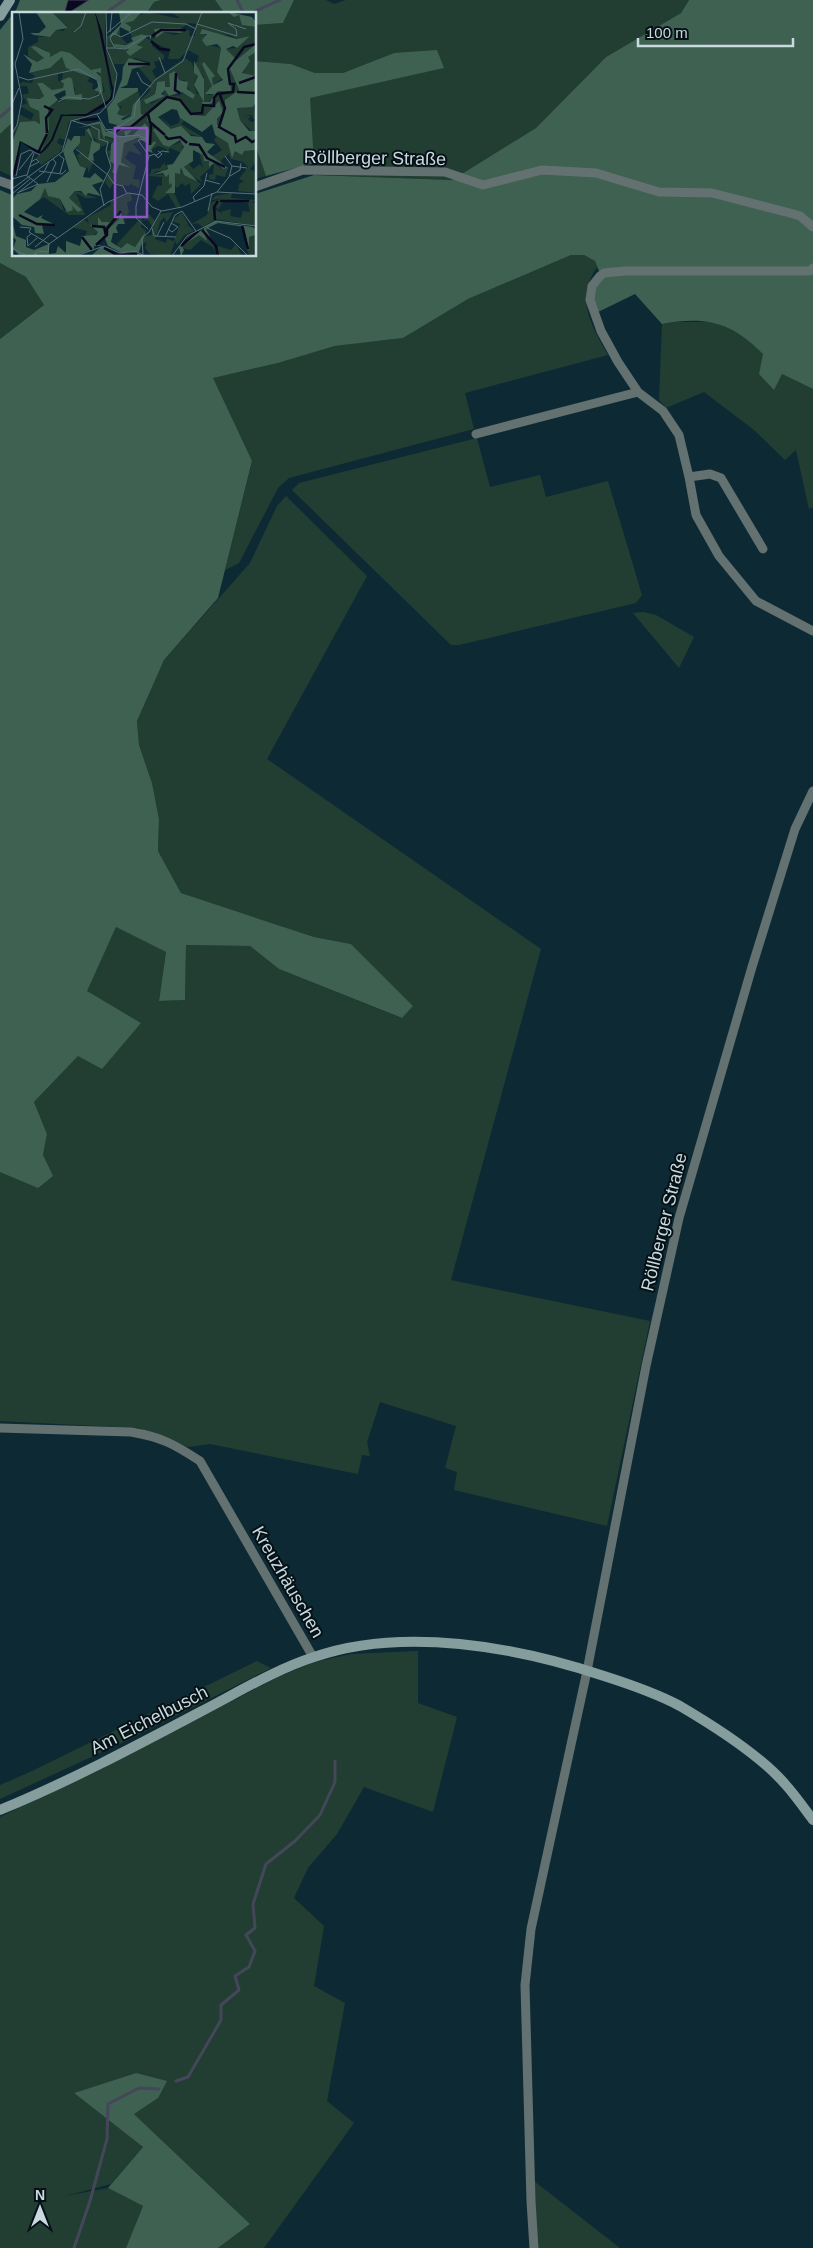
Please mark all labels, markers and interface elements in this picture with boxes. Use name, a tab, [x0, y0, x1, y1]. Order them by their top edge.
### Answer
inset map	[12, 12, 256, 256]
scale bar	[638, 15, 793, 47]
text: 100 m	[646, 24, 688, 41]
street label: Röllberger Straße	[304, 147, 446, 169]
street label: Röllberger Straße	[637, 1151, 691, 1293]
street label: Kreuzhäuschen	[248, 1523, 328, 1641]
street label: Am Eichelbusch	[87, 1682, 211, 1758]
north arrow	[15, 2183, 65, 2233]
text: N	[35, 2187, 45, 2203]

